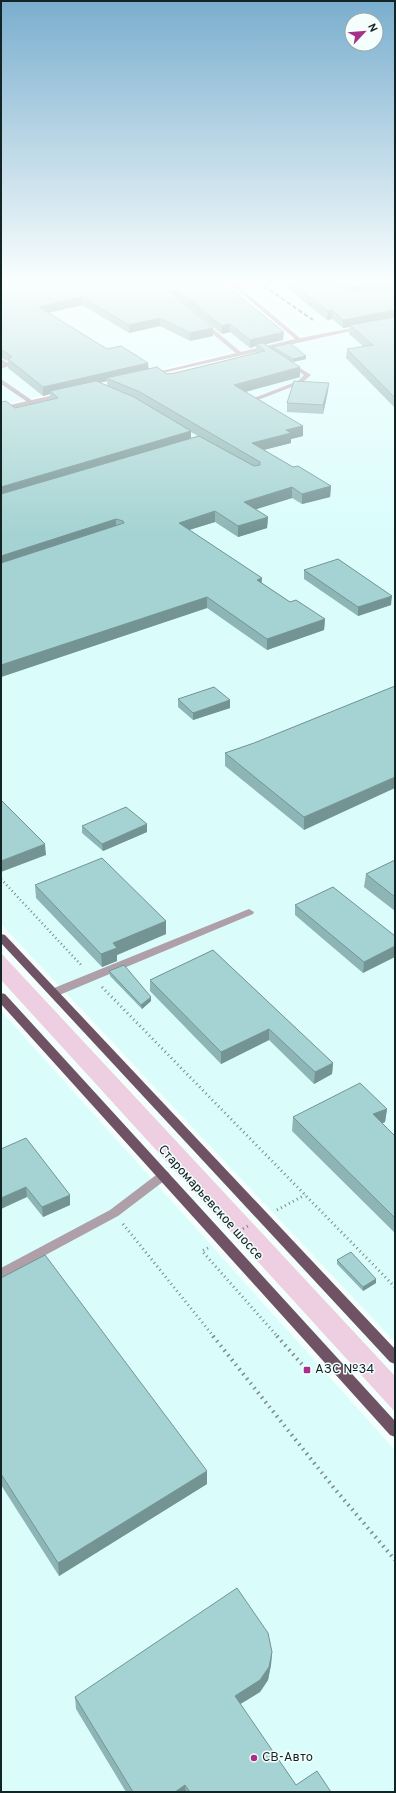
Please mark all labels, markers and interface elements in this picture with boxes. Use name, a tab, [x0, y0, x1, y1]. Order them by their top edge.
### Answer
north arrow	[344, 12, 384, 52]
text: N	[364, 21, 380, 35]
street label: Старомарьевское шоссе	[154, 1142, 266, 1264]
place label: АЗС №34	[315, 1362, 374, 1378]
marker: АЗС №34	[302, 1365, 312, 1375]
place label: СВ-Авто	[262, 1750, 313, 1766]
marker: СВ-Авто	[249, 1753, 259, 1763]

